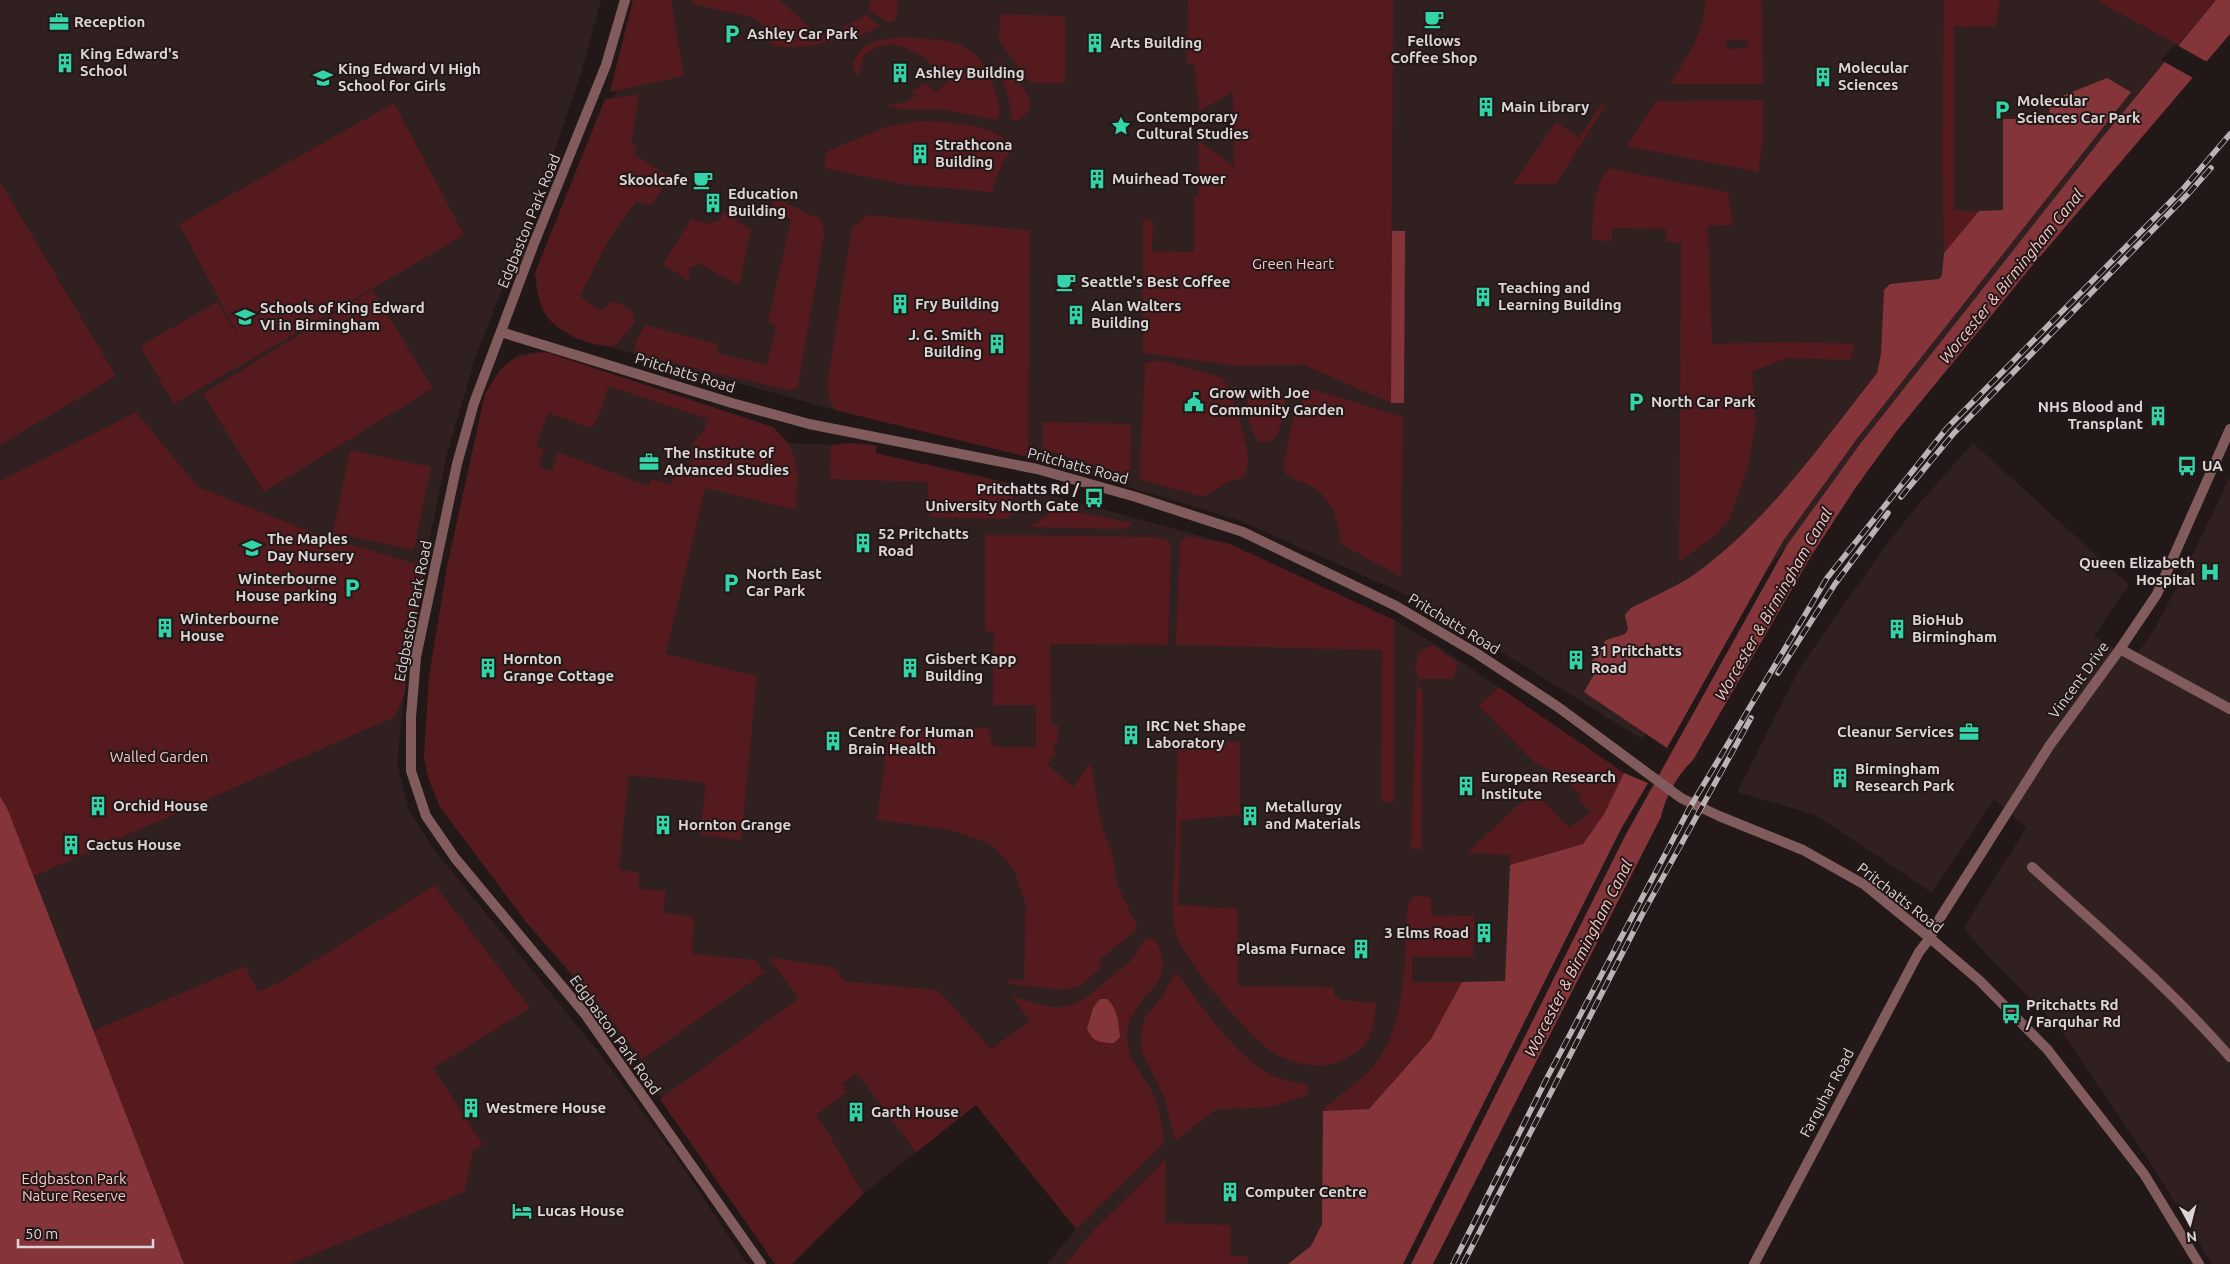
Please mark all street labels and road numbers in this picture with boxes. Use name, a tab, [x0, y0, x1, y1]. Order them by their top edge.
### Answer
street label: Edgbaston Park Road	[494, 151, 563, 290]
street label: Pritchatts Road	[633, 349, 737, 396]
street label: Pritchatts Road	[1026, 444, 1130, 487]
street label: Edgbaston Park Road	[391, 539, 435, 683]
street label: Pritchatts Road	[1405, 590, 1503, 658]
street label: Vincent Drive	[2045, 638, 2112, 721]
street label: Pritchatts Road	[1854, 859, 1946, 936]
street label: Edgbaston Park Road	[566, 972, 664, 1098]
street label: Farquhar Road	[1796, 1046, 1857, 1140]

